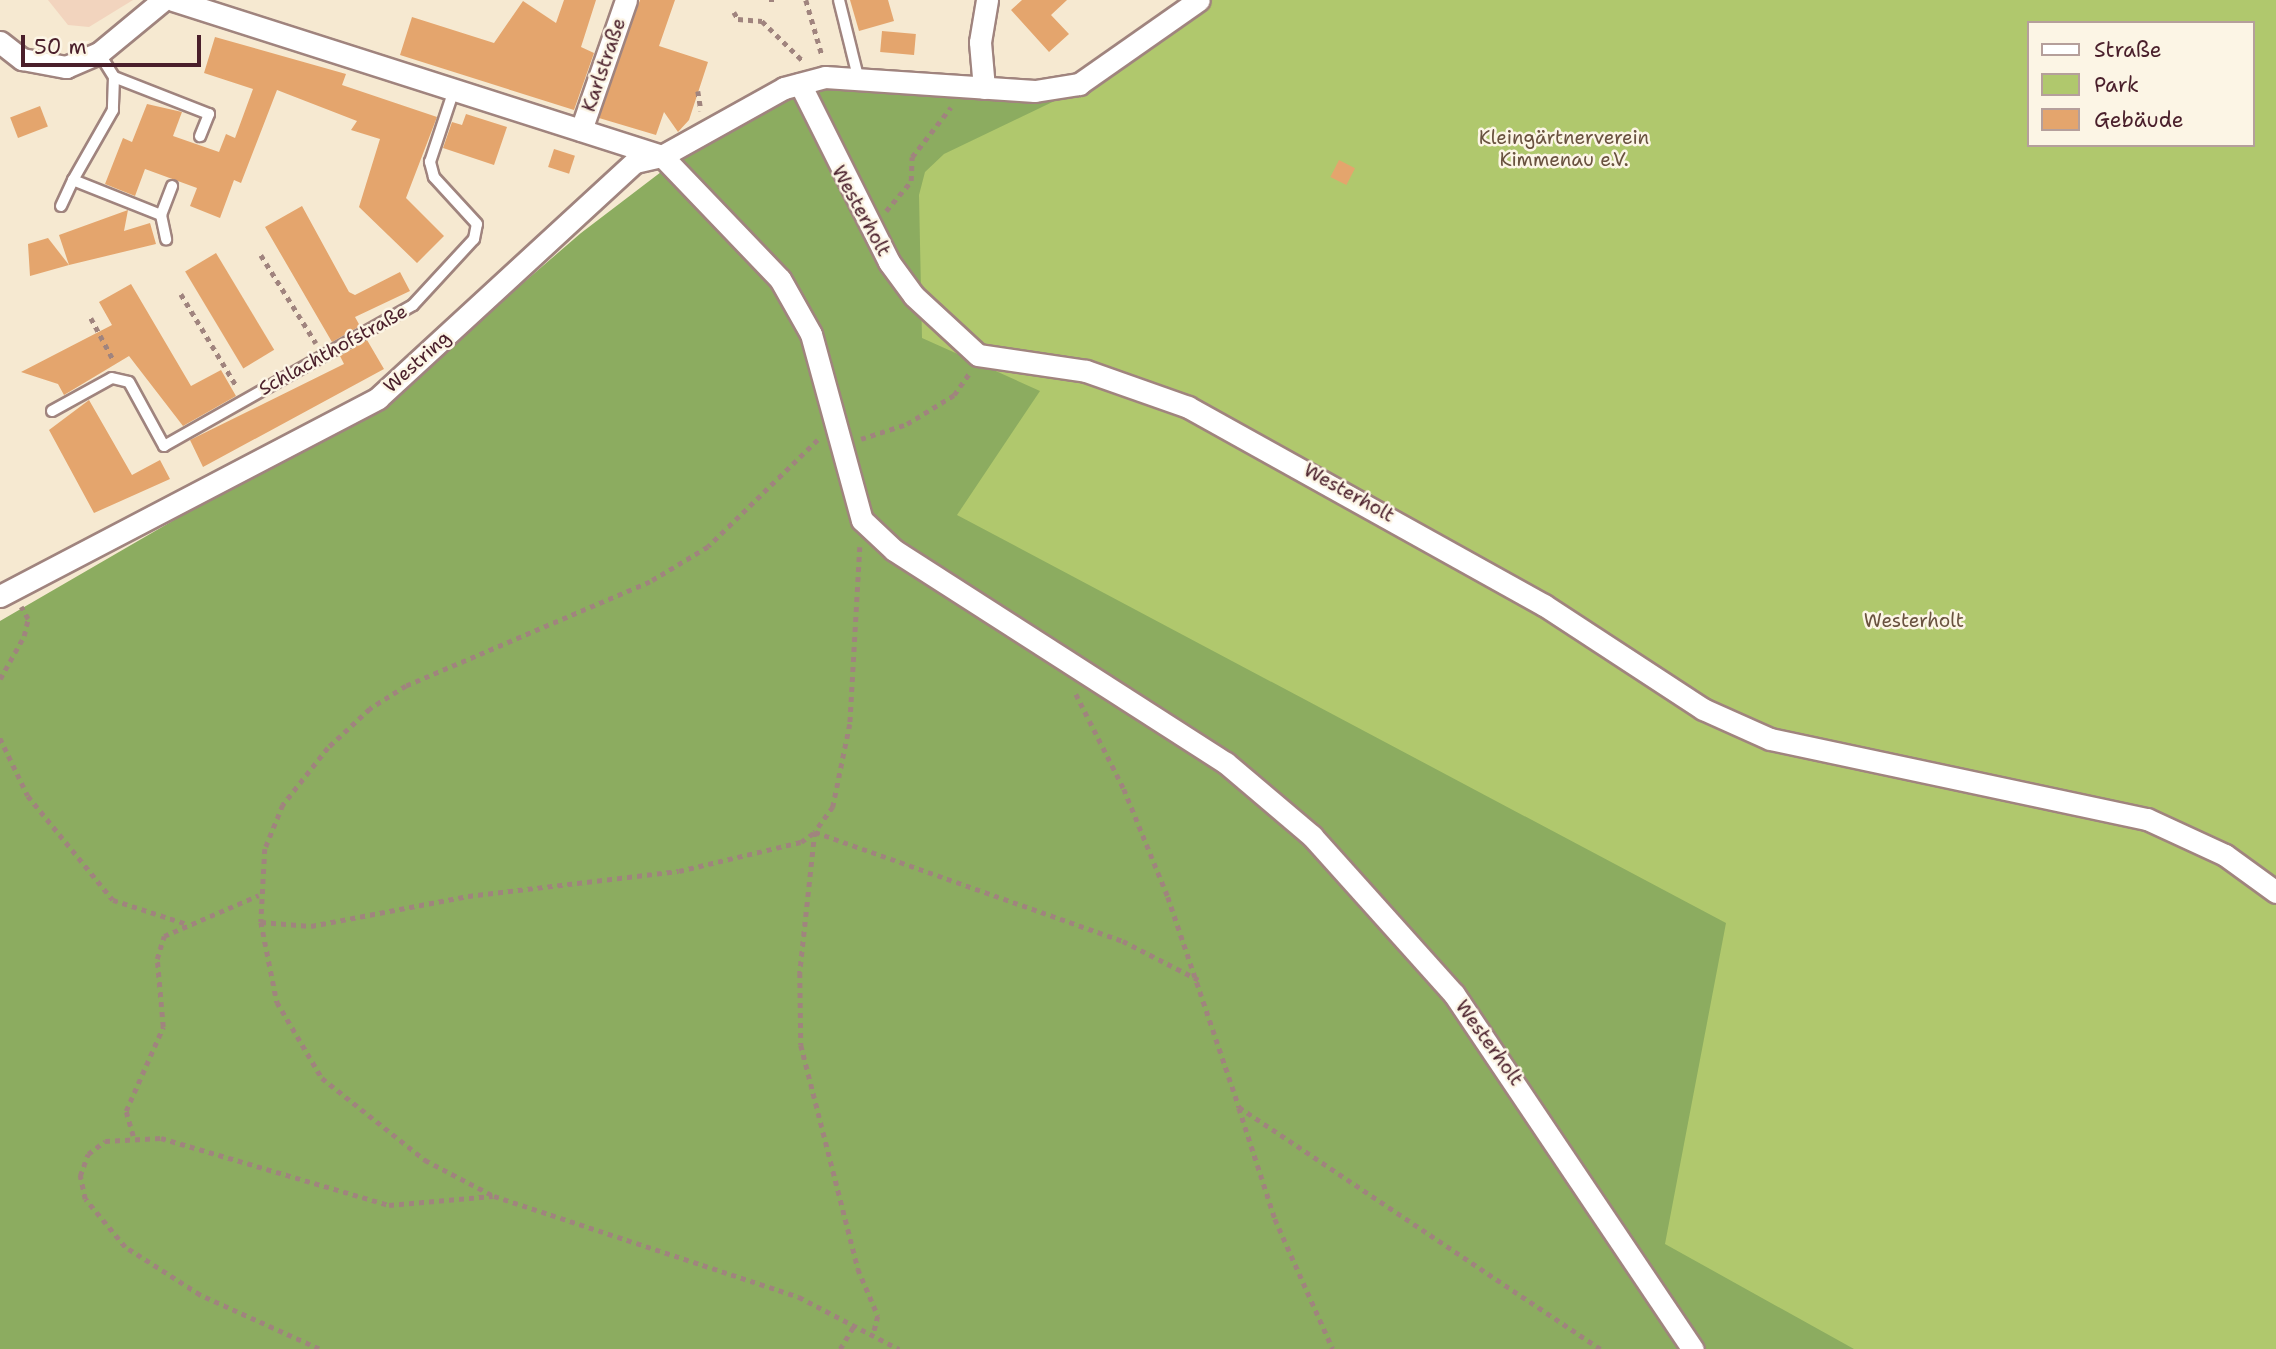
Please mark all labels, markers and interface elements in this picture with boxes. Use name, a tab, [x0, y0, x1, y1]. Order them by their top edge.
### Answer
street label: Karlstraße	[577, 15, 631, 115]
scale bar	[24, 21, 205, 65]
legend	[2028, 21, 2255, 147]
text: 50 m	[34, 33, 87, 61]
text: Straße	[2094, 36, 2162, 64]
text: Park	[2094, 71, 2139, 99]
text: Gebäude	[2094, 106, 2184, 134]
park label: Kleingärtnerverein Kimmenau e.V.	[1479, 127, 1649, 171]
street label: Westerholt	[827, 162, 895, 260]
street label: Schlachthofstraße	[255, 300, 411, 400]
street label: Westring	[379, 326, 455, 398]
street label: Westerholt	[1300, 459, 1398, 527]
park label: Westerholt	[1864, 610, 1964, 632]
street label: Westerholt	[1450, 996, 1528, 1090]

